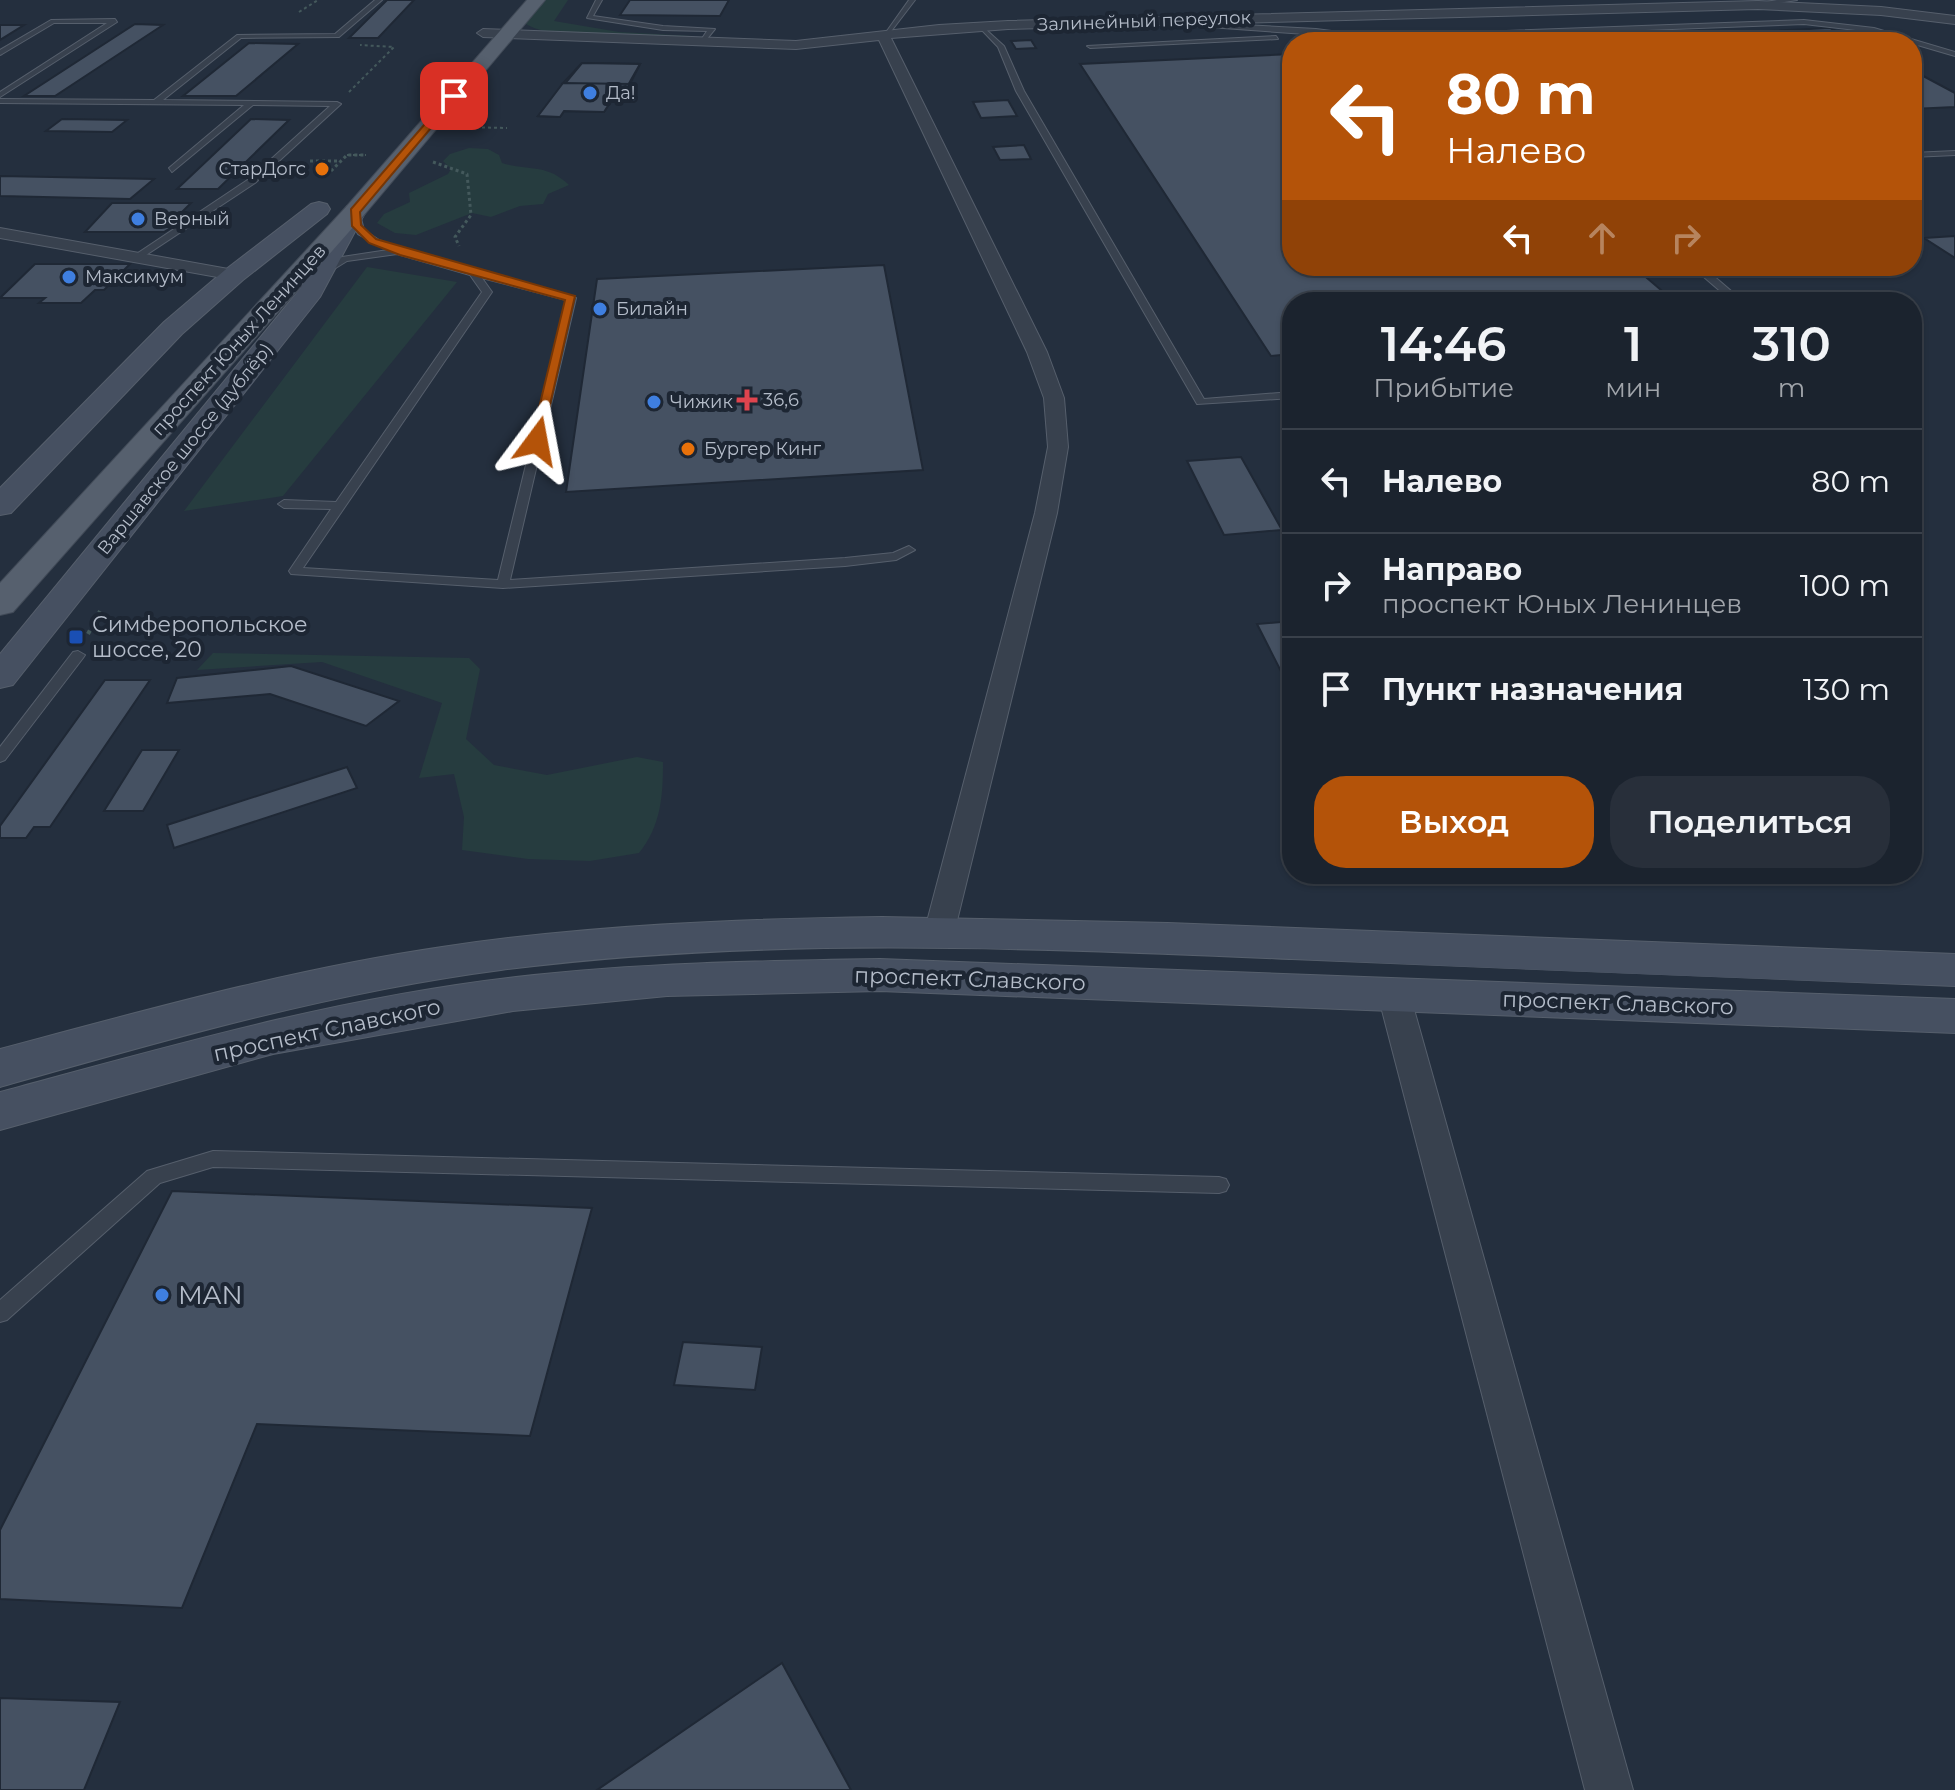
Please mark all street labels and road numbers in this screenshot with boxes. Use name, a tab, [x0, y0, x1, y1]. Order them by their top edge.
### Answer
street label: Залинейный переулок	[1037, 6, 1252, 36]
street label: проспект Юных Ленинцев	[147, 240, 331, 440]
street label: Варшавское шоссе (дублёр)	[93, 339, 277, 559]
street label: проспект Славского	[854, 961, 1086, 997]
street label: проспект Славского	[1502, 985, 1734, 1021]
street label: проспект Славского	[211, 993, 443, 1067]

